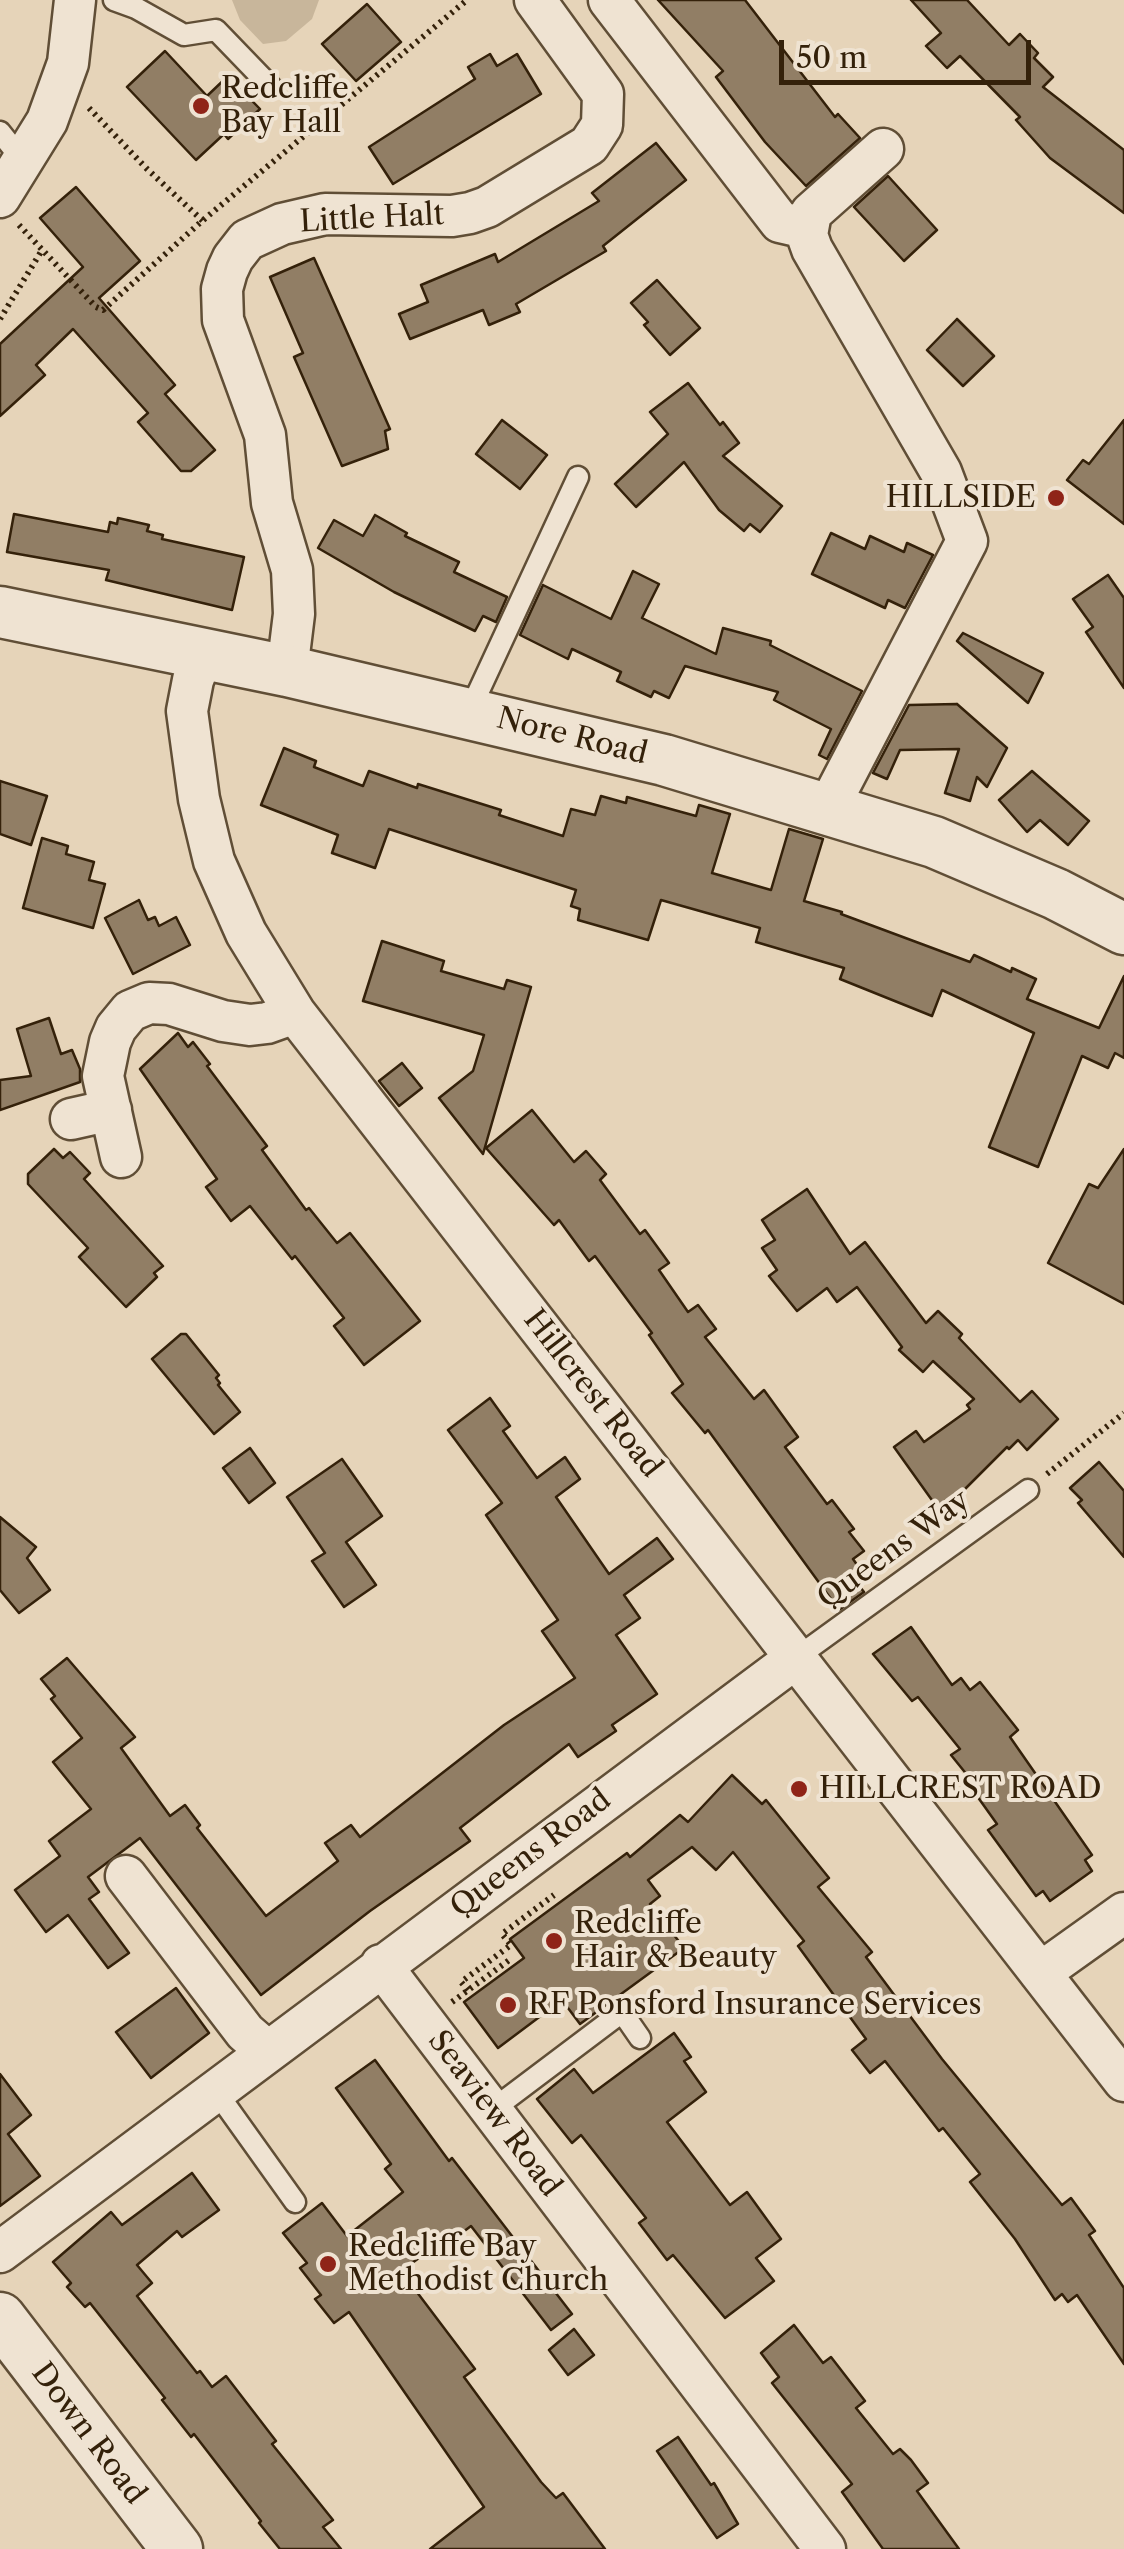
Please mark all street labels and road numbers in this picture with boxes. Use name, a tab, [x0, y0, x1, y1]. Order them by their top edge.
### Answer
street label: Little Halt	[299, 197, 445, 241]
street label: Nore Road	[493, 701, 651, 773]
street label: Hillcrest Road	[515, 1303, 669, 1485]
street label: Queens Way	[811, 1483, 977, 1617]
street label: Queens Road	[444, 1782, 618, 1926]
street label: Seaview Road	[420, 2024, 568, 2204]
street label: Down Road	[23, 2356, 153, 2512]

